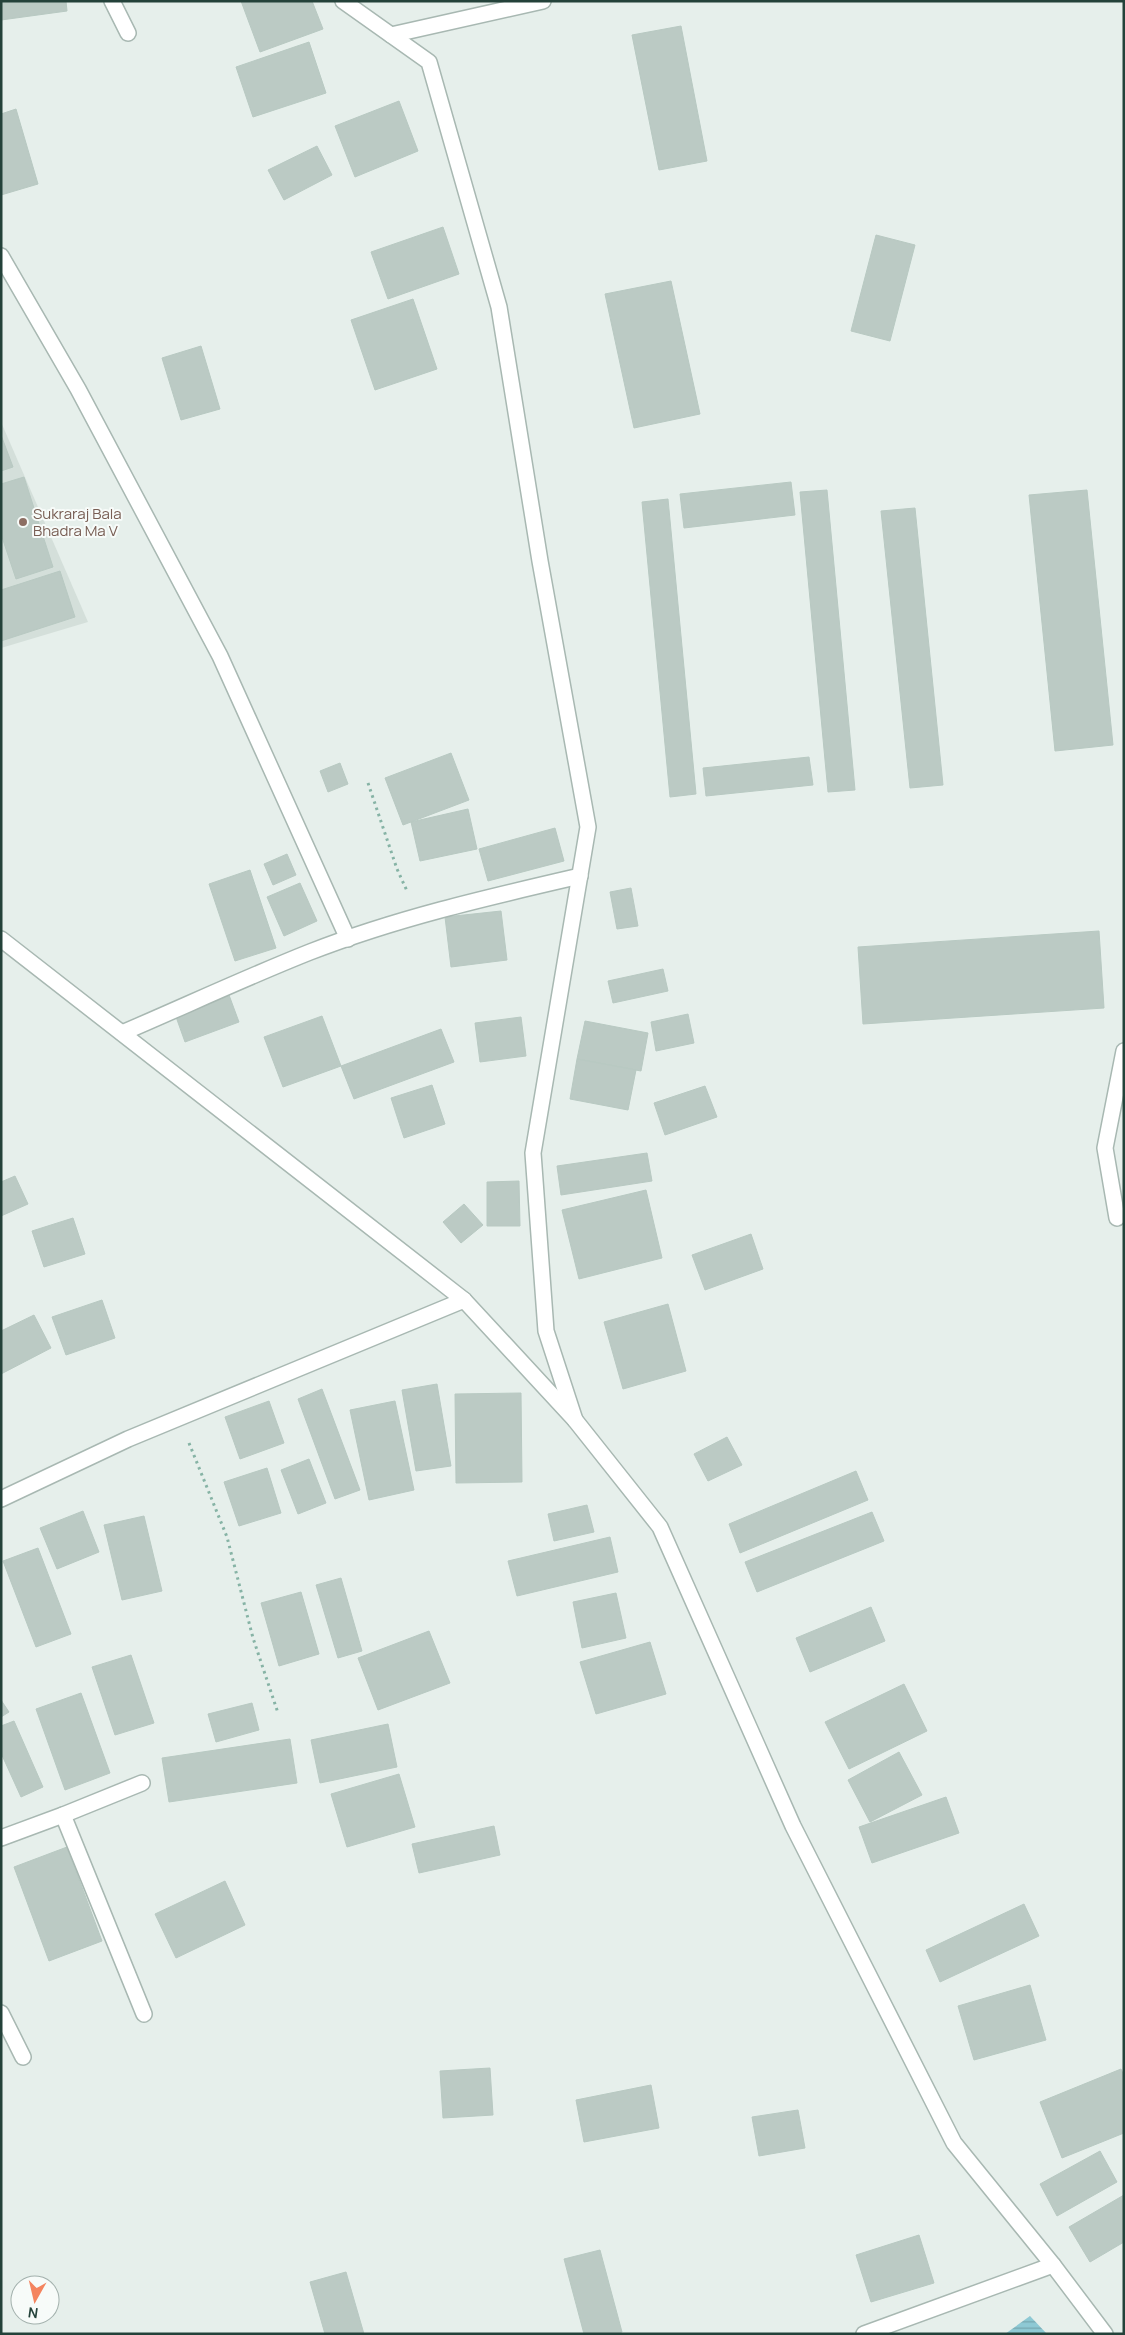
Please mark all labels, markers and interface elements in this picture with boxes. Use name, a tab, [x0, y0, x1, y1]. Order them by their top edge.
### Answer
place label: Sukraraj Bala Bhadra Ma V	[33, 503, 122, 541]
marker: Sukraraj Bala Bhadra Ma V	[17, 516, 29, 528]
north arrow	[10, 2275, 60, 2325]
text: N	[27, 2303, 39, 2323]

